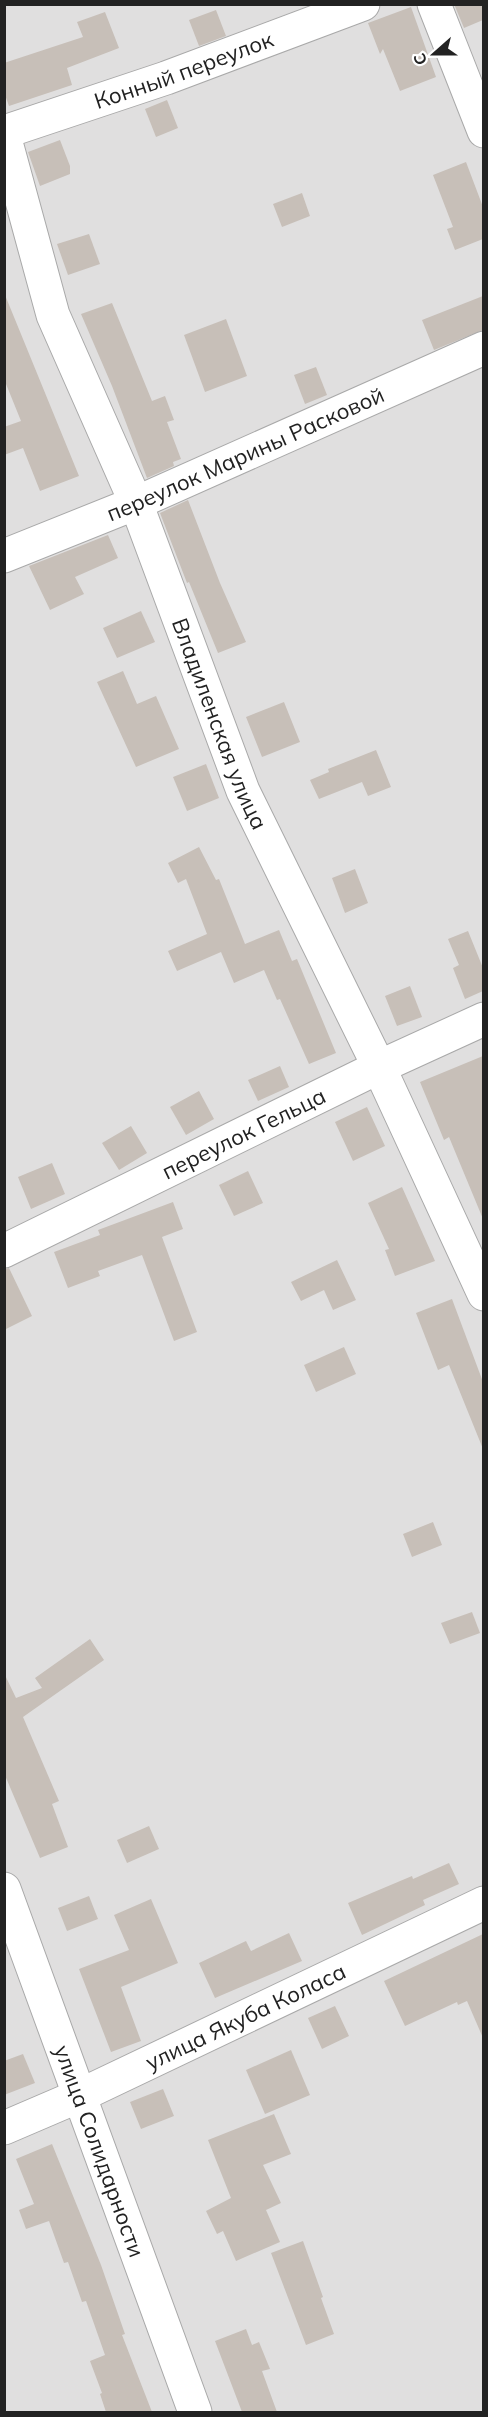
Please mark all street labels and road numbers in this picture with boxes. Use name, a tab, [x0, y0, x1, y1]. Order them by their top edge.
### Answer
street label: Конный переулок	[91, 25, 277, 115]
street label: переулок Марины Расковой	[102, 380, 389, 527]
street label: Владиленская улица	[166, 614, 274, 834]
street label: переулок Гельца	[157, 1081, 330, 1185]
street label: улица Якуба Коласа	[141, 1957, 350, 2076]
street label: улица Солидарности	[48, 2041, 151, 2261]

